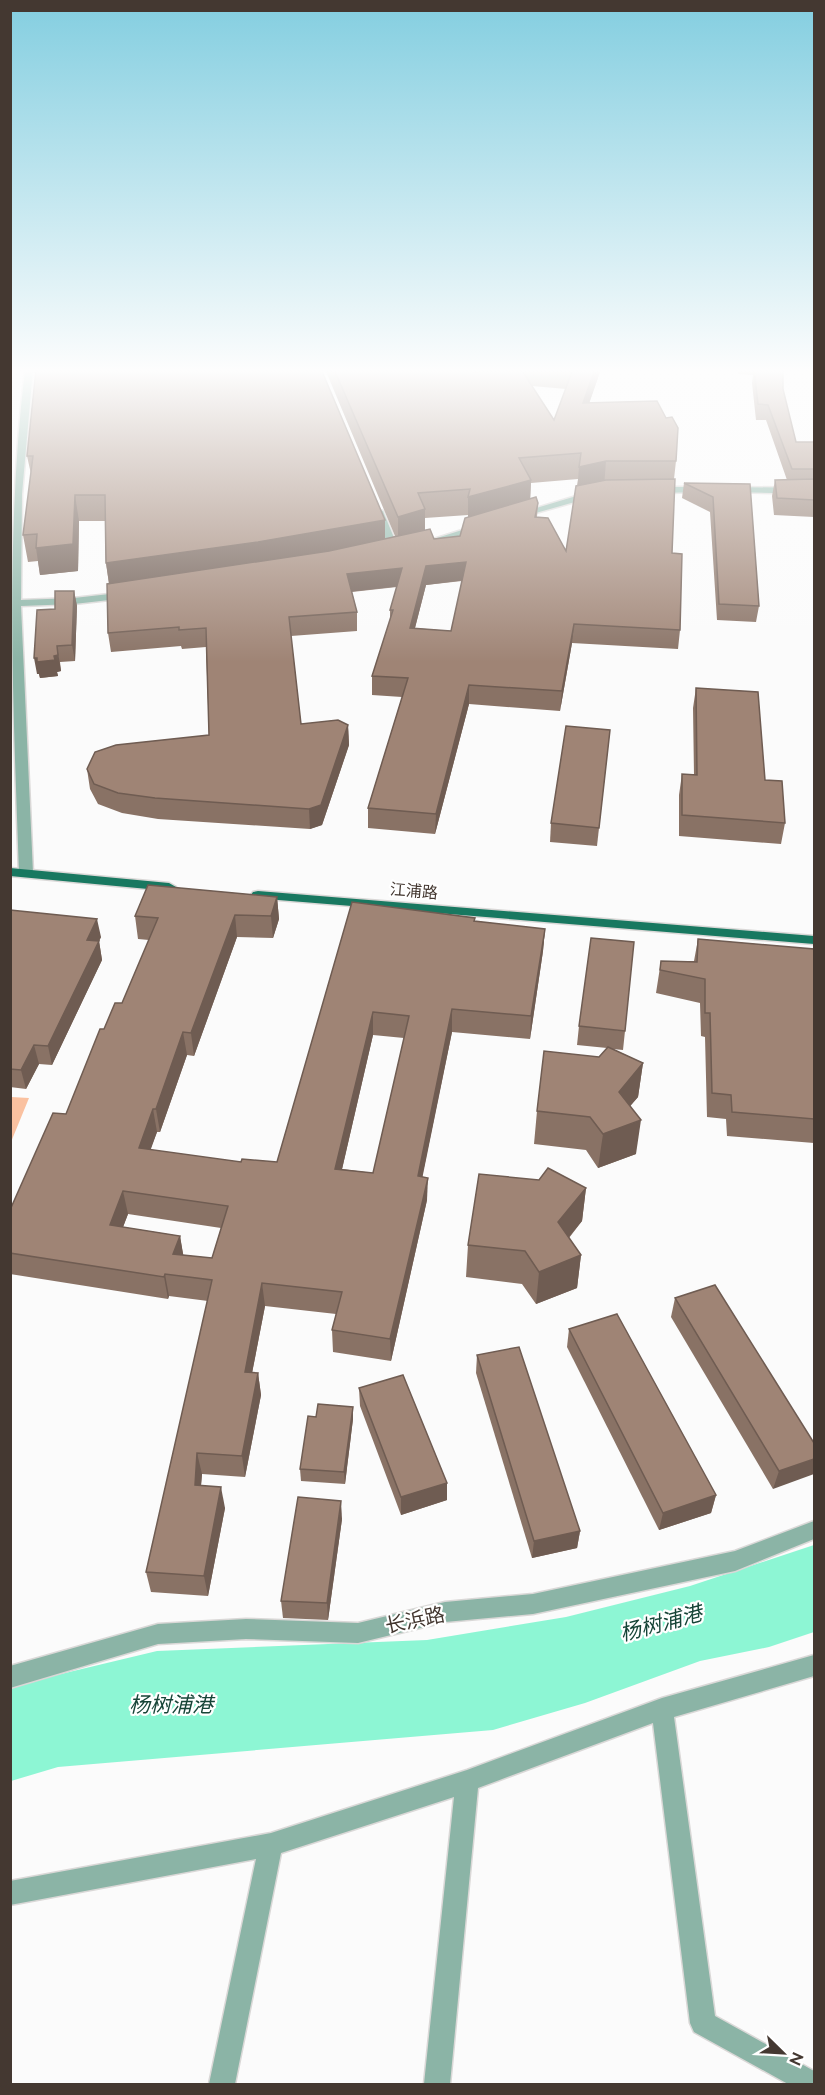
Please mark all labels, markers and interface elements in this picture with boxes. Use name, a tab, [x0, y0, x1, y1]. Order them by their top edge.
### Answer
street label: 江浦路	[389, 879, 439, 903]
water label: 杨树浦港	[617, 1599, 708, 1646]
street label: 长浜路	[383, 1602, 447, 1638]
water label: 杨树浦港	[129, 1692, 216, 1717]
north arrow	[753, 2023, 813, 2083]
text: N	[785, 2049, 807, 2068]

